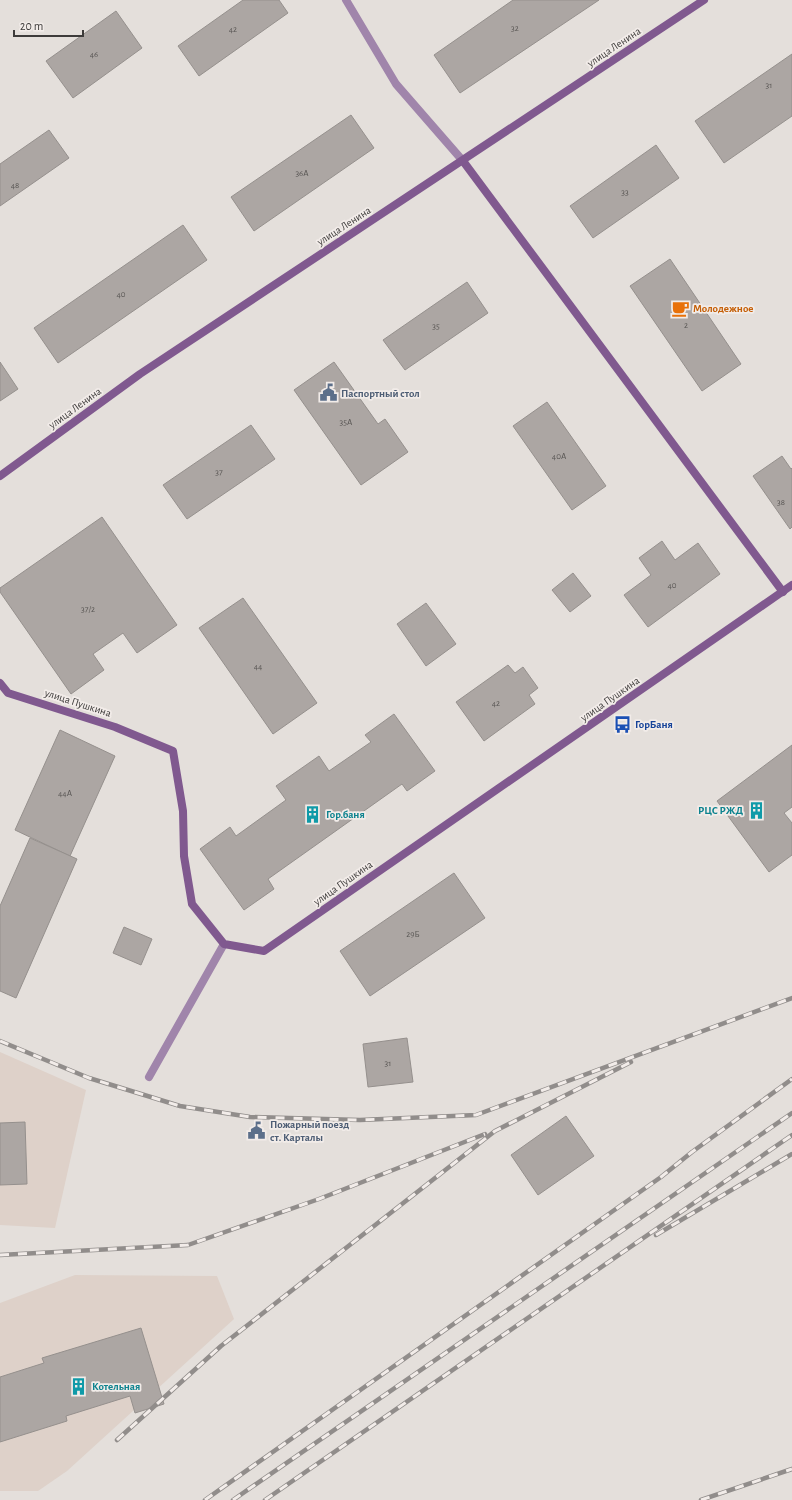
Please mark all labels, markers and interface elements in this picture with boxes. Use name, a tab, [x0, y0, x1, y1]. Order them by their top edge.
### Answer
scale bar	[14, 12, 83, 38]
text: 20 m	[20, 20, 43, 32]
house number: 32	[511, 24, 519, 33]
house number: 42	[229, 25, 237, 34]
street label: улица Ленина	[584, 25, 643, 69]
house number: 46	[90, 50, 98, 59]
house number: 31	[766, 81, 772, 90]
house number: 36А	[295, 169, 309, 178]
house number: 48	[11, 181, 19, 190]
house number: 33	[621, 188, 629, 197]
street label: улица Ленина	[314, 205, 373, 248]
house number: 40	[116, 290, 126, 299]
cafe icon: Молодежное	[670, 298, 690, 318]
place label: Молодежное	[693, 303, 754, 314]
house number: 2	[684, 321, 688, 330]
house number: 35	[432, 322, 440, 331]
public building icon: Паспортный стол	[318, 383, 338, 403]
street label: улица Ленина	[46, 385, 103, 431]
place label: Паспортный стол	[341, 388, 420, 399]
house number: 35А	[340, 418, 353, 427]
house number: 40А	[552, 452, 567, 461]
house number: 37	[215, 468, 223, 477]
house number: 38	[777, 498, 785, 507]
house number: 40	[667, 581, 677, 590]
house number: 37/2	[81, 605, 95, 614]
house number: 44	[254, 662, 263, 671]
street label: улица Пушкина	[578, 675, 641, 724]
street label: улица Пушкина	[43, 687, 113, 719]
house number: 42	[492, 699, 500, 708]
bus stop icon: ГорБаня	[612, 714, 632, 734]
place label: ГорБаня	[635, 719, 673, 730]
house number: 44А	[58, 789, 73, 798]
building icon: РЦС РЖД	[746, 800, 766, 820]
building icon: Гор.баня	[303, 804, 323, 824]
place label: РЦС РЖД	[698, 805, 743, 816]
place label: Гор.баня	[326, 809, 365, 820]
street label: улица Пушкина	[311, 859, 374, 908]
house number: 29Б	[406, 930, 420, 939]
house number: 31	[385, 1059, 391, 1068]
place label: Пожарный поезд ст. Карталы	[270, 1119, 349, 1143]
public building icon: Пожарный поезд ст. Карталы	[247, 1120, 267, 1140]
building icon: Котельная	[69, 1376, 89, 1396]
place label: Котельная	[92, 1381, 140, 1392]

